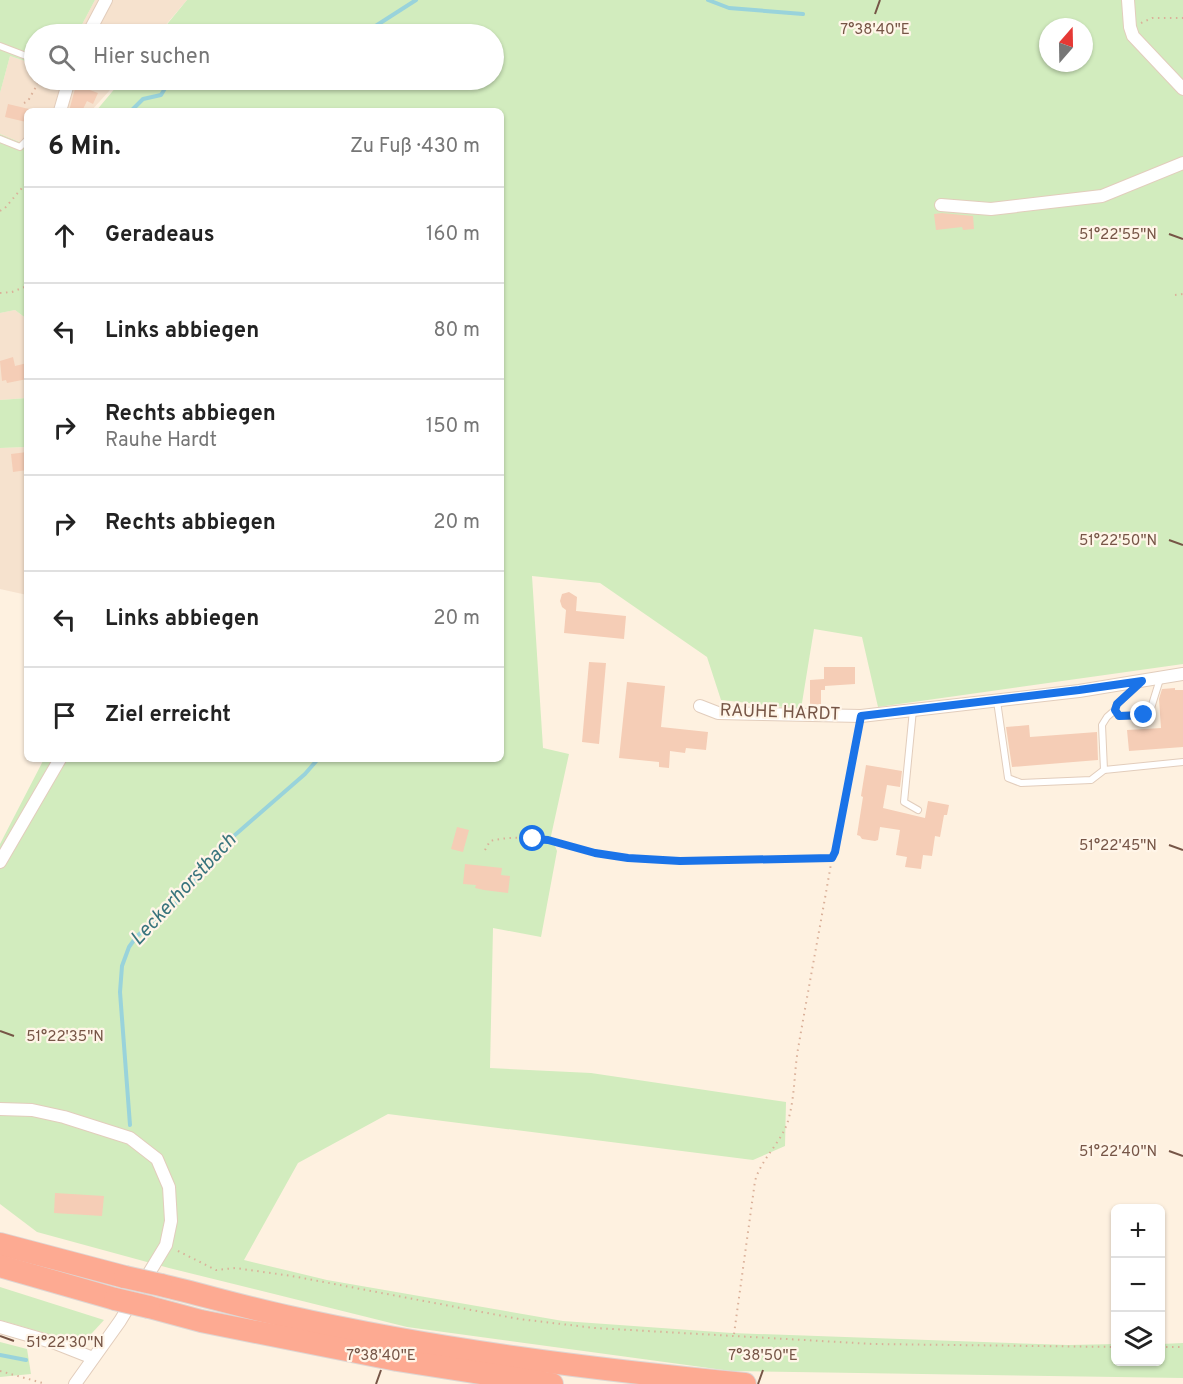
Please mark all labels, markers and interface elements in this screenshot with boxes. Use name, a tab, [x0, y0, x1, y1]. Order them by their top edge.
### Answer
north arrow	[1039, 18, 1093, 72]
text: 7°38'40"E	[840, 21, 910, 40]
search box	[24, 24, 504, 90]
icon: search	[45, 41, 78, 74]
text: Hier suchen	[93, 44, 210, 71]
text: 6 Min.	[48, 131, 121, 164]
text: Zu Fuß · 430 m	[350, 134, 480, 160]
icon: ahead	[48, 219, 81, 252]
text: Geradeaus	[105, 222, 215, 249]
text: 160 m	[426, 222, 480, 248]
text: 51°22'55"N	[1079, 226, 1157, 245]
icon: left	[48, 315, 81, 348]
text: Links abbiegen	[105, 318, 259, 345]
text: 80 m	[434, 318, 480, 344]
text: Rechts abbiegen	[105, 401, 276, 428]
icon: right	[48, 411, 81, 444]
text: 150 m	[426, 414, 480, 440]
text: Rauhe Hardt	[105, 428, 217, 454]
icon: right	[48, 507, 81, 540]
text: Rechts abbiegen	[105, 510, 276, 537]
text: 20 m	[433, 510, 480, 536]
text: 51°22'50"N	[1079, 532, 1157, 551]
icon: left	[48, 603, 81, 636]
text: Links abbiegen	[105, 606, 259, 633]
text: 20 m	[433, 606, 480, 632]
icon: arrive	[48, 699, 81, 732]
street label: RAUHE HARDT	[719, 699, 841, 727]
route end	[1130, 701, 1156, 727]
text: Ziel erreicht	[105, 702, 231, 729]
route start	[519, 825, 545, 851]
water label: Leckerhorstbach	[125, 828, 243, 952]
text: 51°22'45"N	[1079, 837, 1157, 856]
text: 51°22'35"N	[26, 1028, 104, 1047]
text: 51°22'40"N	[1079, 1143, 1157, 1162]
map controls	[1111, 1204, 1165, 1366]
button: +	[1111, 1204, 1165, 1258]
button: −	[1111, 1258, 1165, 1312]
button: layers	[1111, 1312, 1165, 1366]
text: 51°22'30"N	[26, 1334, 104, 1353]
text: 7°38'40"E	[346, 1347, 416, 1366]
text: 7°38'50"E	[728, 1347, 798, 1366]

